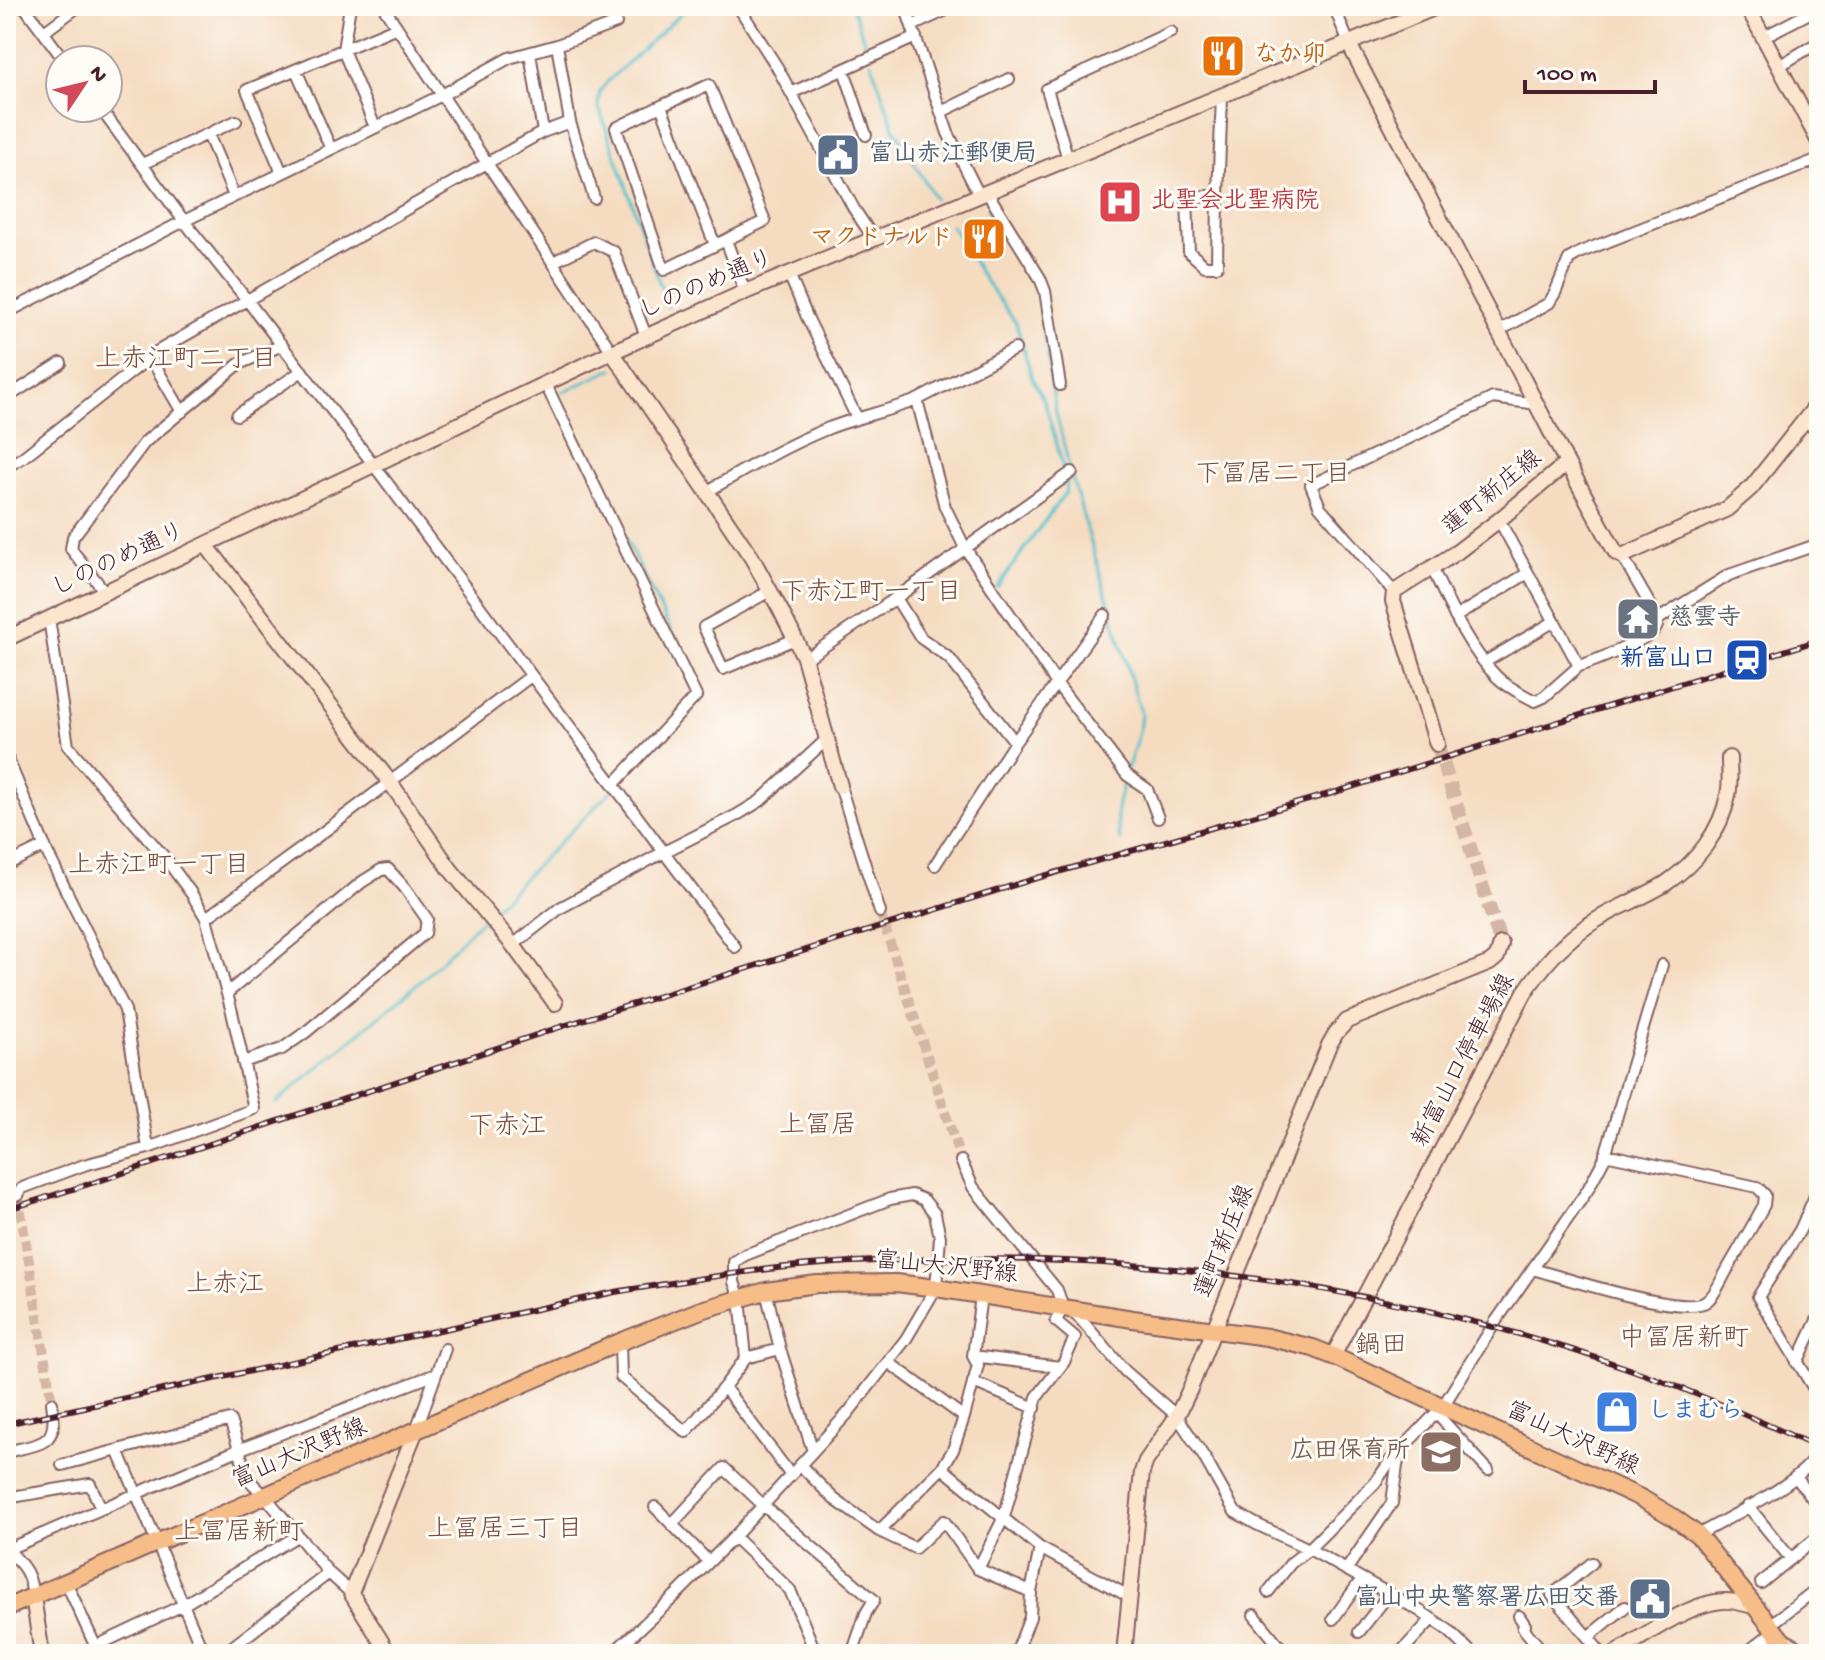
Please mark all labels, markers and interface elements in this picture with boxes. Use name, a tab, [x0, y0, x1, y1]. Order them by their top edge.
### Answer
restaurant icon: なか卯	[1199, 32, 1247, 80]
place label: なか卯	[1254, 41, 1326, 71]
north arrow	[44, 44, 124, 124]
scale bar	[1525, 44, 1655, 94]
text: N	[82, 61, 112, 88]
text: 100 m	[1536, 61, 1597, 90]
public building icon: 富山赤江郵便局	[814, 131, 862, 179]
place label: 富山赤江郵便局	[869, 140, 1037, 170]
hospital icon: 北聖会北聖病院	[1096, 178, 1144, 226]
place label: 北聖会北聖病院	[1151, 187, 1319, 217]
restaurant icon: マクドナルド	[960, 215, 1008, 263]
place label: マクドナルド	[810, 225, 953, 254]
street label: しののめ通り	[635, 245, 779, 327]
district label: 上赤江町二丁目	[95, 345, 277, 377]
street label: 蓮町新庄線	[1437, 444, 1549, 543]
district label: 下冨居二丁目	[1195, 461, 1351, 492]
street label: しののめ通り	[48, 517, 190, 605]
district label: 下赤江町一丁目	[780, 578, 962, 610]
temple icon: 慈雲寺	[1614, 595, 1662, 643]
place label: 慈雲寺	[1669, 604, 1741, 634]
station icon: 新富山口	[1723, 636, 1771, 684]
place label: 新富山口	[1620, 645, 1716, 675]
district label: 上赤江町一丁目	[68, 851, 250, 883]
street label: 新富山口停車場線	[1406, 969, 1523, 1153]
district label: 下赤江	[468, 1112, 546, 1144]
district label: 上冨居	[779, 1112, 857, 1143]
street label: 蓮町新庄線	[1189, 1181, 1262, 1303]
street label: 富山大沢野線	[873, 1246, 1019, 1291]
district label: 上赤江	[186, 1270, 264, 1302]
district label: 中冨居新町	[1619, 1323, 1749, 1356]
district label: 鍋田	[1355, 1331, 1407, 1363]
shop icon: しまむら	[1593, 1388, 1641, 1436]
street label: 富山大沢野線	[1501, 1396, 1644, 1484]
place label: しまむら	[1648, 1398, 1744, 1427]
street label: 富山大沢野線	[228, 1413, 372, 1496]
school or university icon: 広田保育所	[1417, 1428, 1465, 1476]
place label: 広田保育所	[1290, 1437, 1410, 1467]
district label: 上冨居三丁目	[427, 1516, 583, 1547]
district label: 上冨居新町	[174, 1518, 304, 1550]
public building icon: 富山中央警察署広田交番	[1626, 1575, 1674, 1623]
place label: 富山中央警察署広田交番	[1355, 1584, 1619, 1614]

